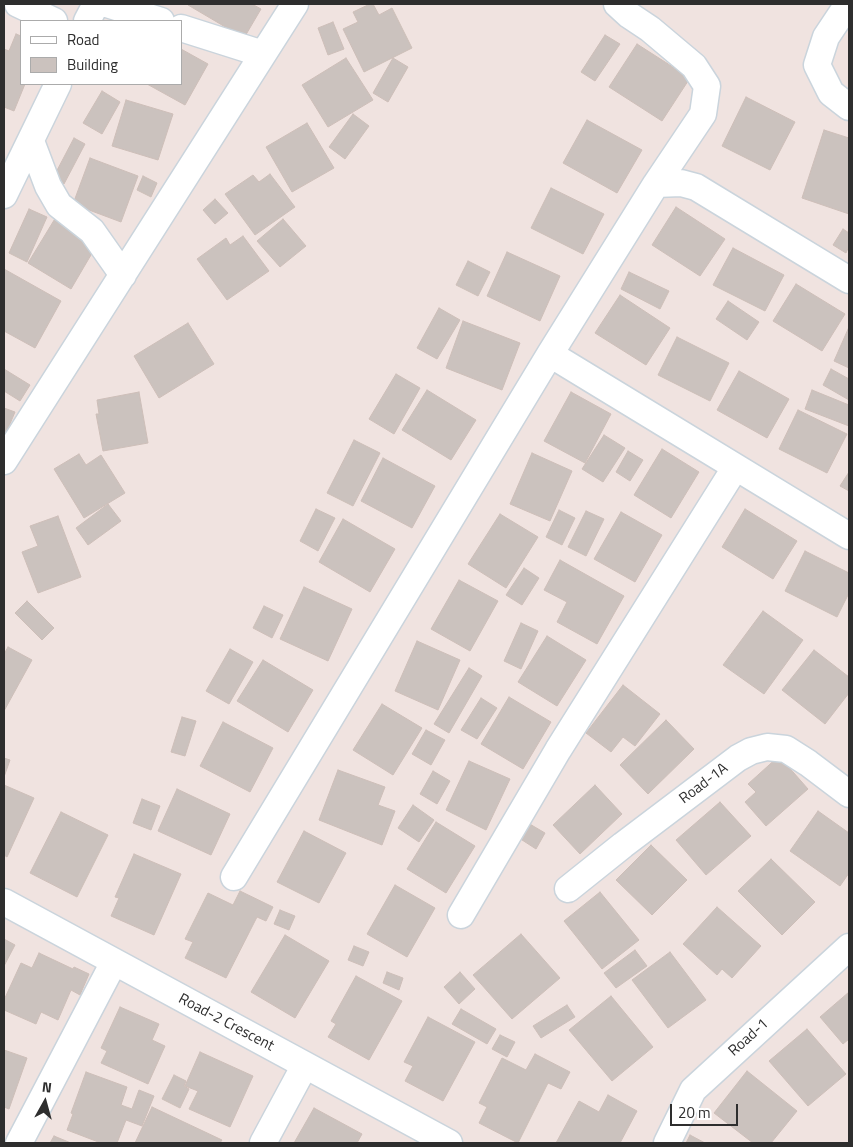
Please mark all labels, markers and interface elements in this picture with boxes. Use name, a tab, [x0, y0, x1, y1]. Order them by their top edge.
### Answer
legend	[20, 20, 182, 85]
text: Road	[67, 28, 99, 51]
text: Building	[67, 53, 118, 76]
street label: Road-1A	[676, 760, 732, 808]
street label: Road-2 Crescent	[175, 990, 277, 1056]
street label: Road-1	[725, 1015, 773, 1061]
text: N	[41, 1076, 53, 1098]
north arrow	[20, 1077, 70, 1127]
scale bar	[673, 1094, 740, 1126]
text: 20 m	[678, 1101, 711, 1124]

